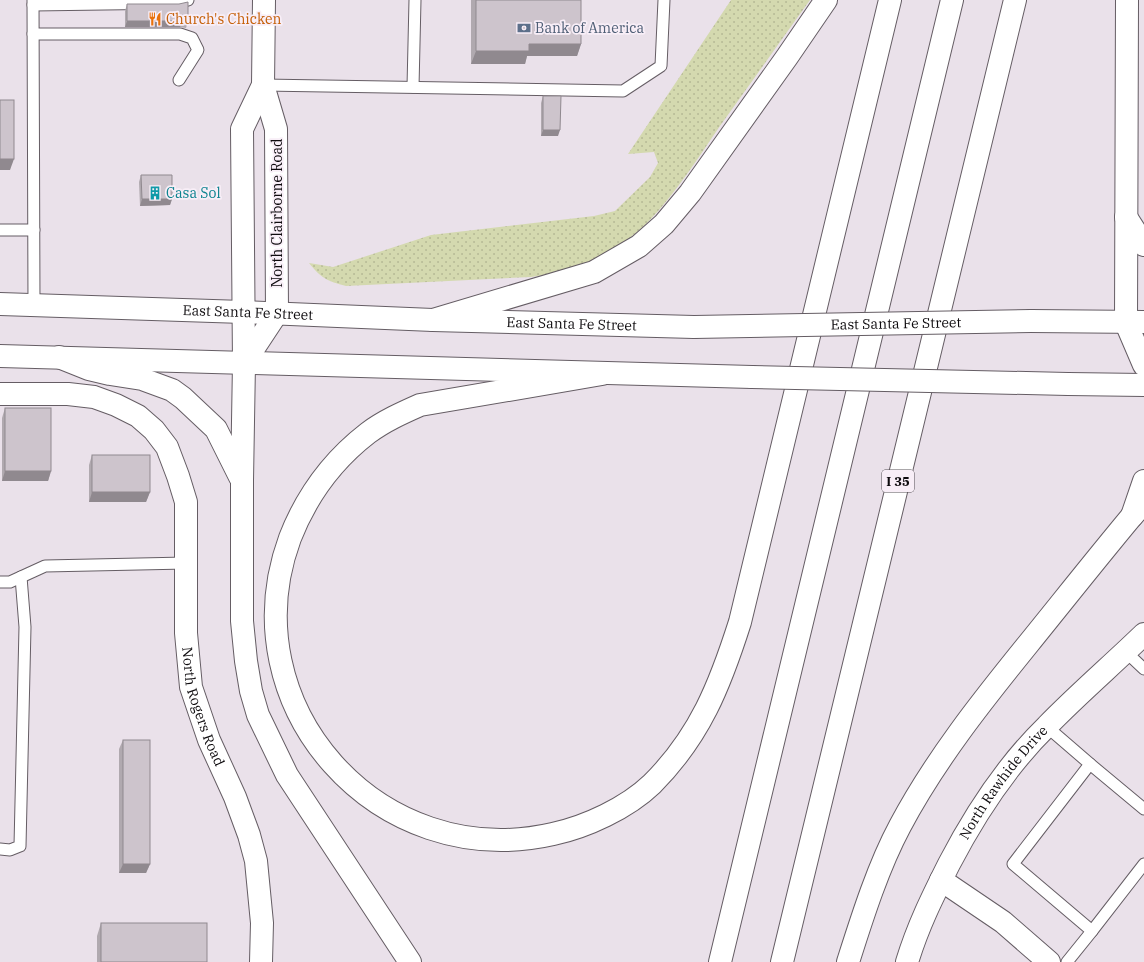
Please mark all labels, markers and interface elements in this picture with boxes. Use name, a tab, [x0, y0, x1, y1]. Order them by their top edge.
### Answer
place label: Church's Chicken	[166, 10, 281, 28]
restaurant icon: Church's Chicken	[147, 11, 163, 27]
place label: Bank of America	[535, 19, 644, 37]
bank icon: Bank of America	[516, 20, 532, 36]
street label: North Clairborne Road	[268, 138, 286, 288]
place label: Casa Sol	[166, 184, 221, 202]
building icon: Casa Sol	[147, 185, 163, 201]
street label: East Santa Fe Street	[182, 301, 314, 324]
street label: East Santa Fe Street	[506, 313, 637, 334]
street label: East Santa Fe Street	[830, 313, 961, 334]
road number: I 35	[882, 470, 914, 492]
street label: North Rogers Road	[178, 646, 229, 769]
street label: North Rawhide Drive	[955, 722, 1051, 843]

